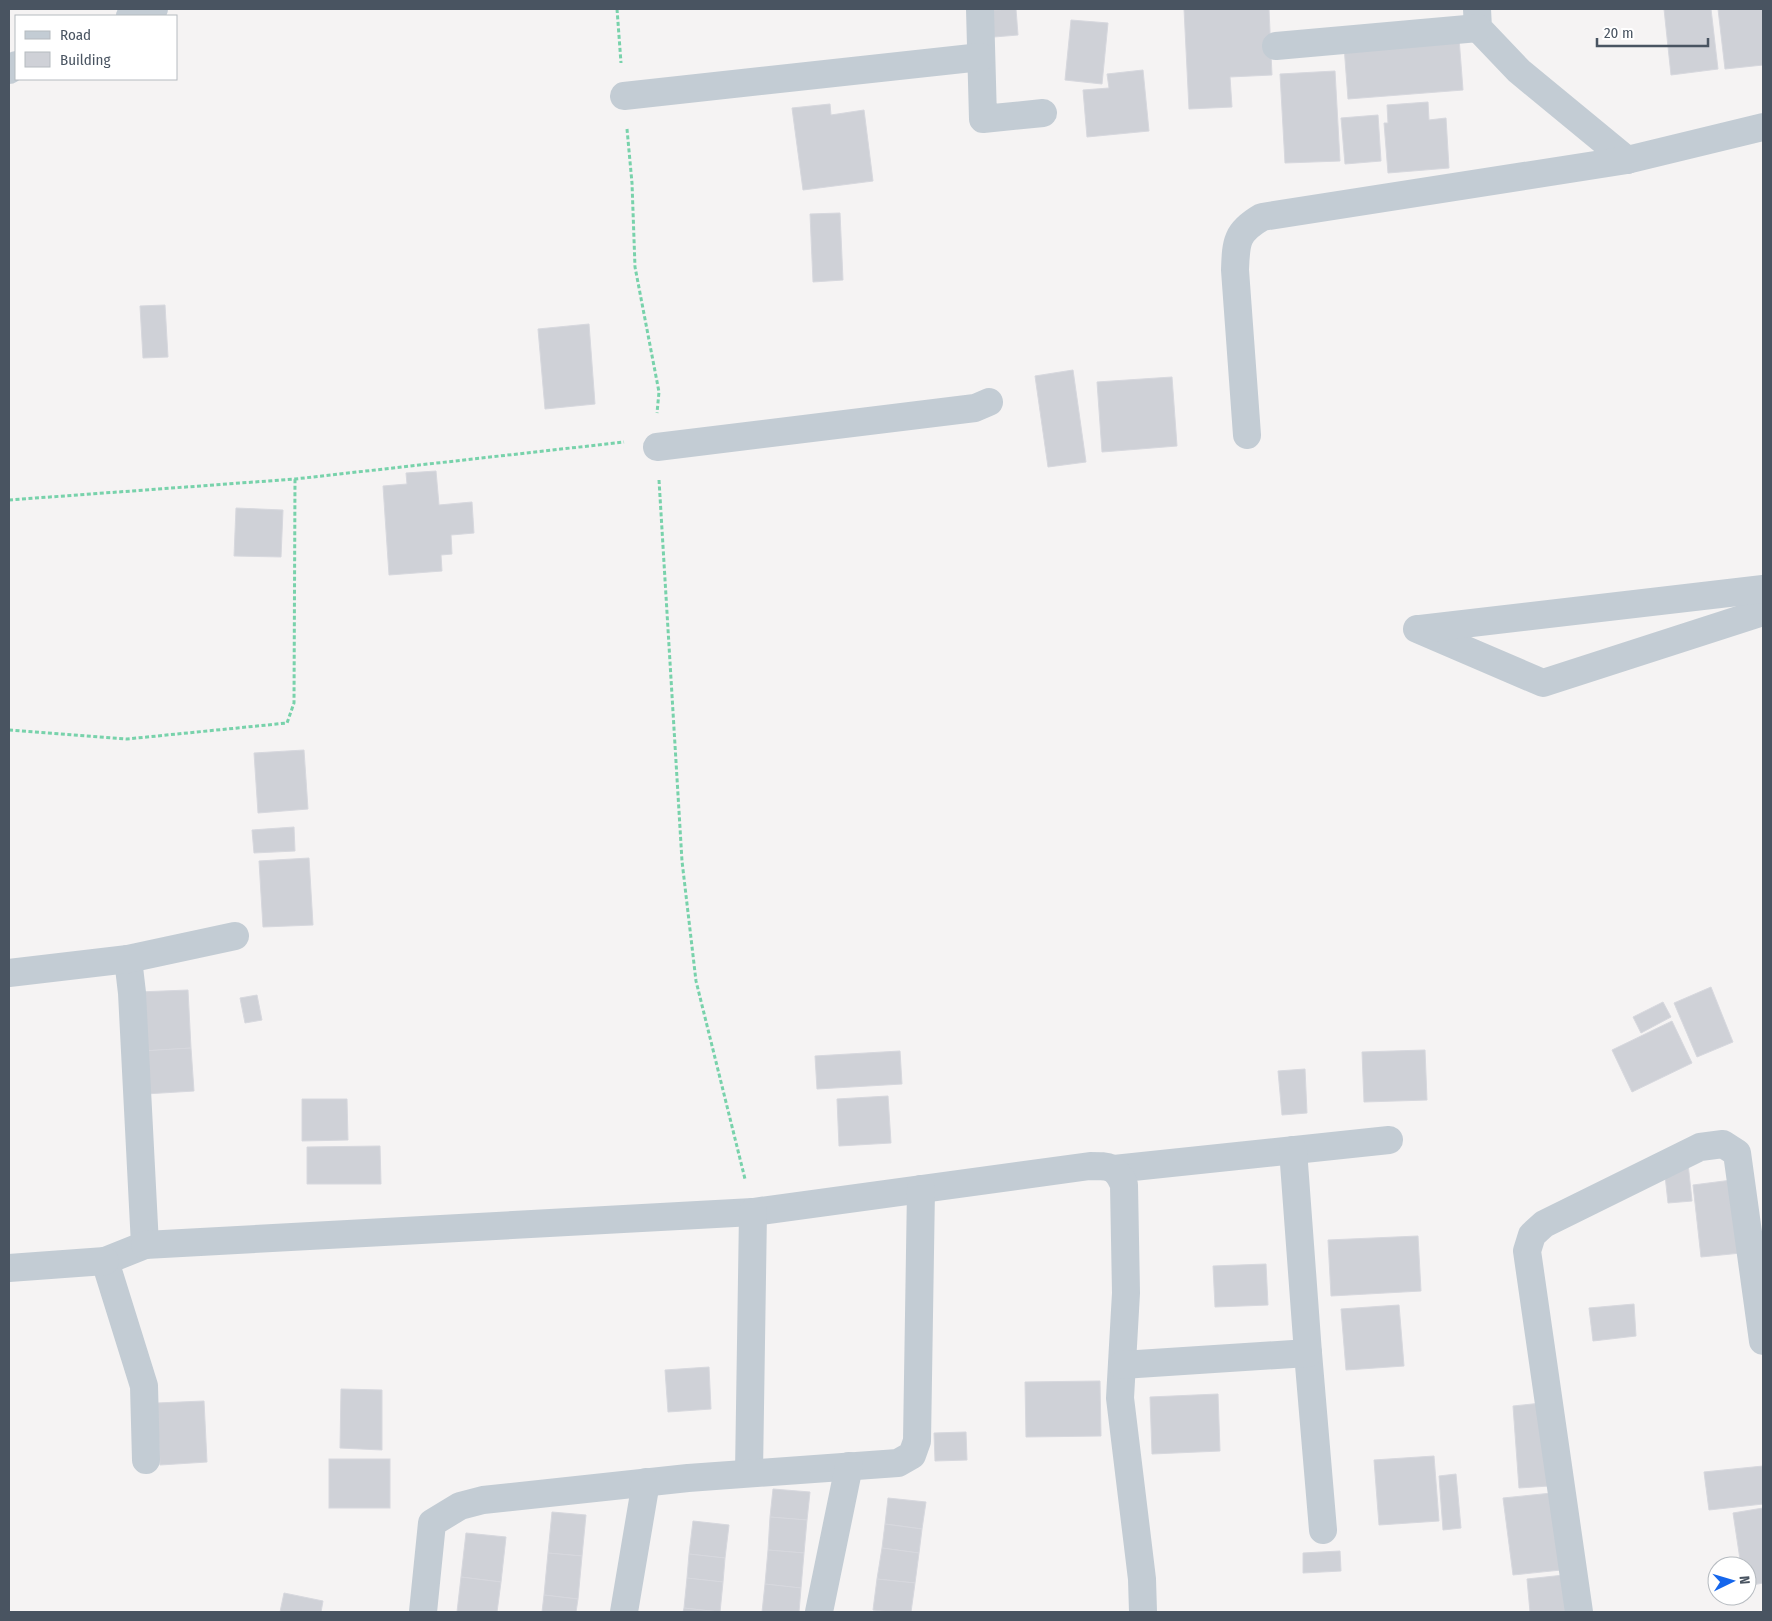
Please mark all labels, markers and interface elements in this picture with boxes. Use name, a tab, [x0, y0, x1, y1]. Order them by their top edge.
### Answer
legend	[15, 15, 178, 80]
scale bar	[1597, 15, 1708, 47]
text: 20 m	[1604, 24, 1634, 42]
text: Road	[60, 26, 91, 44]
text: Building	[60, 51, 111, 69]
north arrow	[1707, 1556, 1757, 1606]
text: N	[1736, 1575, 1753, 1585]

